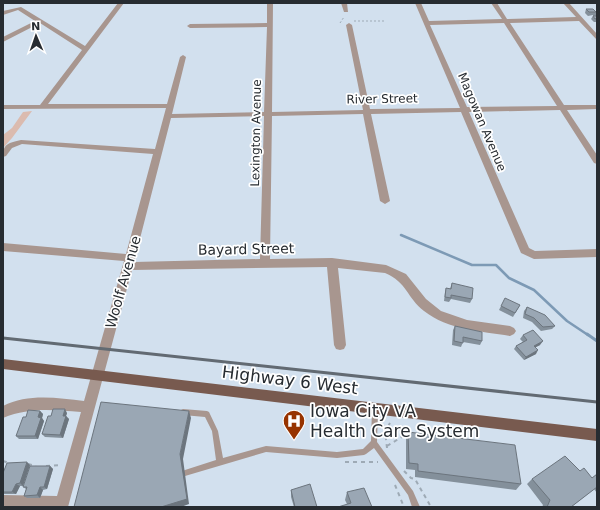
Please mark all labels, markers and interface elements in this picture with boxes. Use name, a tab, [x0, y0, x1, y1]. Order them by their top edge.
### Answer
north arrow	[16, 16, 56, 56]
text: N	[31, 20, 41, 33]
street label: Magowan Avenue	[455, 71, 509, 173]
street label: Lexington Avenue	[248, 79, 264, 187]
street label: River Street	[346, 91, 418, 107]
street label: Woolf Avenue	[102, 234, 144, 330]
street label: Bayard Street	[198, 240, 295, 258]
street label: Highway 6 West	[221, 362, 359, 398]
place label: Iowa City VA Health Care System	[310, 401, 479, 441]
hospital icon: Iowa City VA Health Care System	[281, 408, 307, 441]

